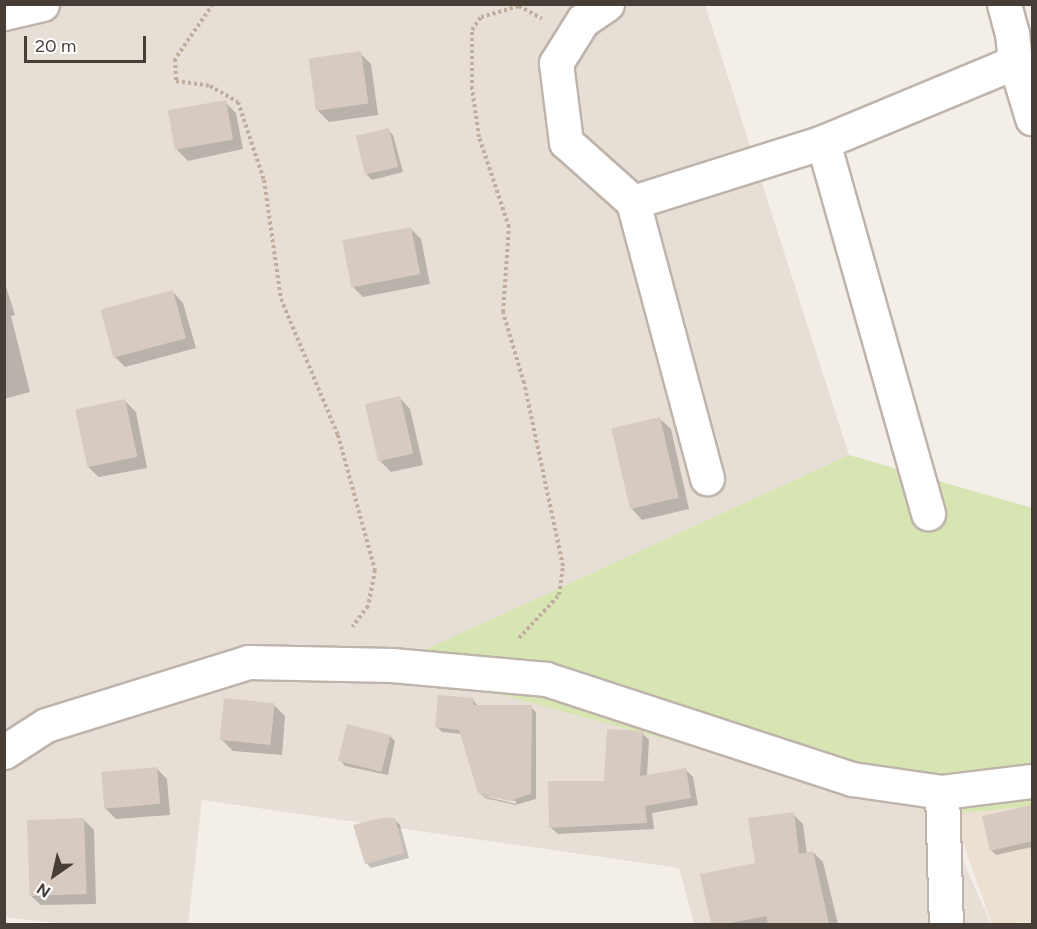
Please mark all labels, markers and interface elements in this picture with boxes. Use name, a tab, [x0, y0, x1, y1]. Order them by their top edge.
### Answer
scale bar	[27, 24, 148, 62]
text: 20 m	[35, 35, 76, 57]
north arrow	[24, 845, 84, 905]
text: N	[33, 879, 54, 902]

